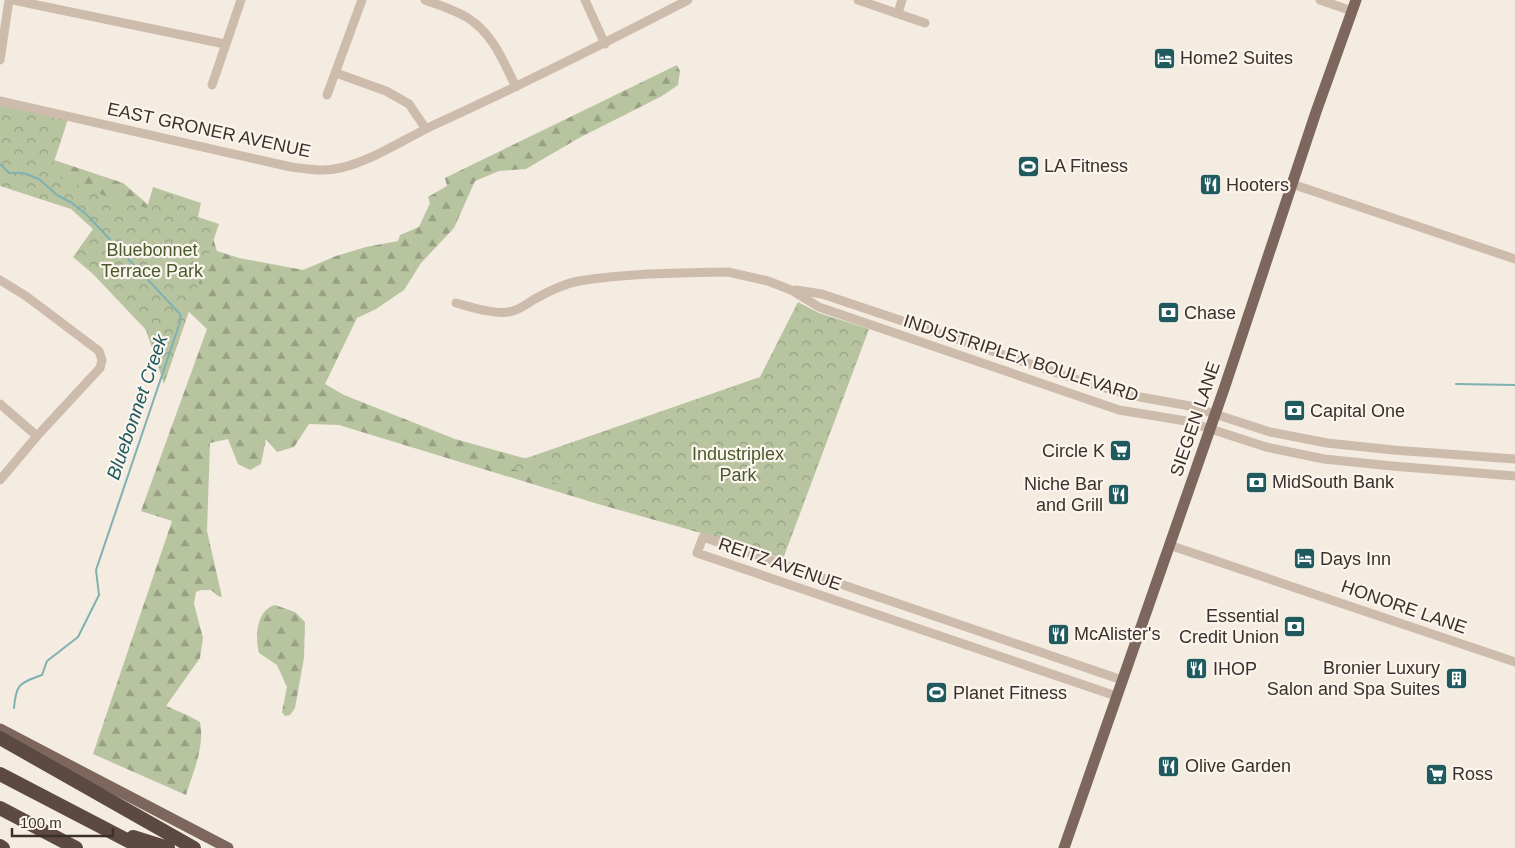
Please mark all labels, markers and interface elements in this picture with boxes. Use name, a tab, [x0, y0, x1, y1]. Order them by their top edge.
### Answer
hotel icon: Home2 Suites	[1152, 46, 1176, 70]
place label: Home2 Suites	[1180, 48, 1293, 68]
street label: EAST GRONER AVENUE	[105, 99, 313, 161]
sports icon: LA Fitness	[1016, 154, 1040, 178]
place label: LA Fitness	[1044, 156, 1128, 176]
restaurant icon: Hooters	[1198, 173, 1222, 197]
place label: Hooters	[1226, 175, 1289, 195]
park label: Bluebonnet Terrace Park	[101, 240, 204, 281]
bank icon: Chase	[1156, 301, 1180, 325]
place label: Chase	[1184, 303, 1236, 323]
street label: INDUSTRIPLEX BOULEVARD	[901, 311, 1141, 405]
water label: Bluebonnet Creek	[102, 330, 172, 482]
street label: SIEGEN LANE	[1166, 359, 1224, 479]
bank icon: Capital One	[1282, 399, 1306, 423]
place label: Capital One	[1310, 401, 1405, 421]
supermarket icon: Circle K	[1109, 439, 1133, 463]
place label: Circle K	[1042, 441, 1105, 461]
park label: Industriplex Park	[692, 444, 784, 485]
bank icon: MidSouth Bank	[1244, 470, 1268, 494]
place label: MidSouth Bank	[1272, 472, 1395, 492]
place label: Niche Bar and Grill	[1024, 474, 1103, 515]
restaurant icon: Niche Bar and Grill	[1107, 482, 1131, 506]
street label: REITZ AVENUE	[716, 534, 844, 594]
hotel icon: Days Inn	[1292, 547, 1316, 571]
place label: Days Inn	[1320, 549, 1391, 569]
street label: HONORE LANE	[1339, 576, 1469, 638]
place label: Essential Credit Union	[1179, 606, 1279, 647]
bank icon: Essential Credit Union	[1283, 614, 1307, 638]
restaurant icon: McAlister's	[1046, 622, 1070, 646]
place label: McAlister's	[1074, 624, 1160, 644]
restaurant icon: IHOP	[1185, 657, 1209, 681]
place label: Bronier Luxury Salon and Spa Suites	[1267, 658, 1440, 699]
place label: IHOP	[1213, 659, 1257, 679]
building icon: Bronier Luxury Salon and Spa Suites	[1444, 666, 1468, 690]
sports icon: Planet Fitness	[925, 681, 949, 705]
place label: Planet Fitness	[953, 683, 1067, 703]
restaurant icon: Olive Garden	[1157, 754, 1181, 778]
place label: Olive Garden	[1185, 756, 1291, 776]
supermarket icon: Ross	[1424, 762, 1448, 786]
place label: Ross	[1452, 764, 1493, 784]
scale bar	[12, 806, 114, 838]
text: 100 m	[20, 814, 62, 831]

